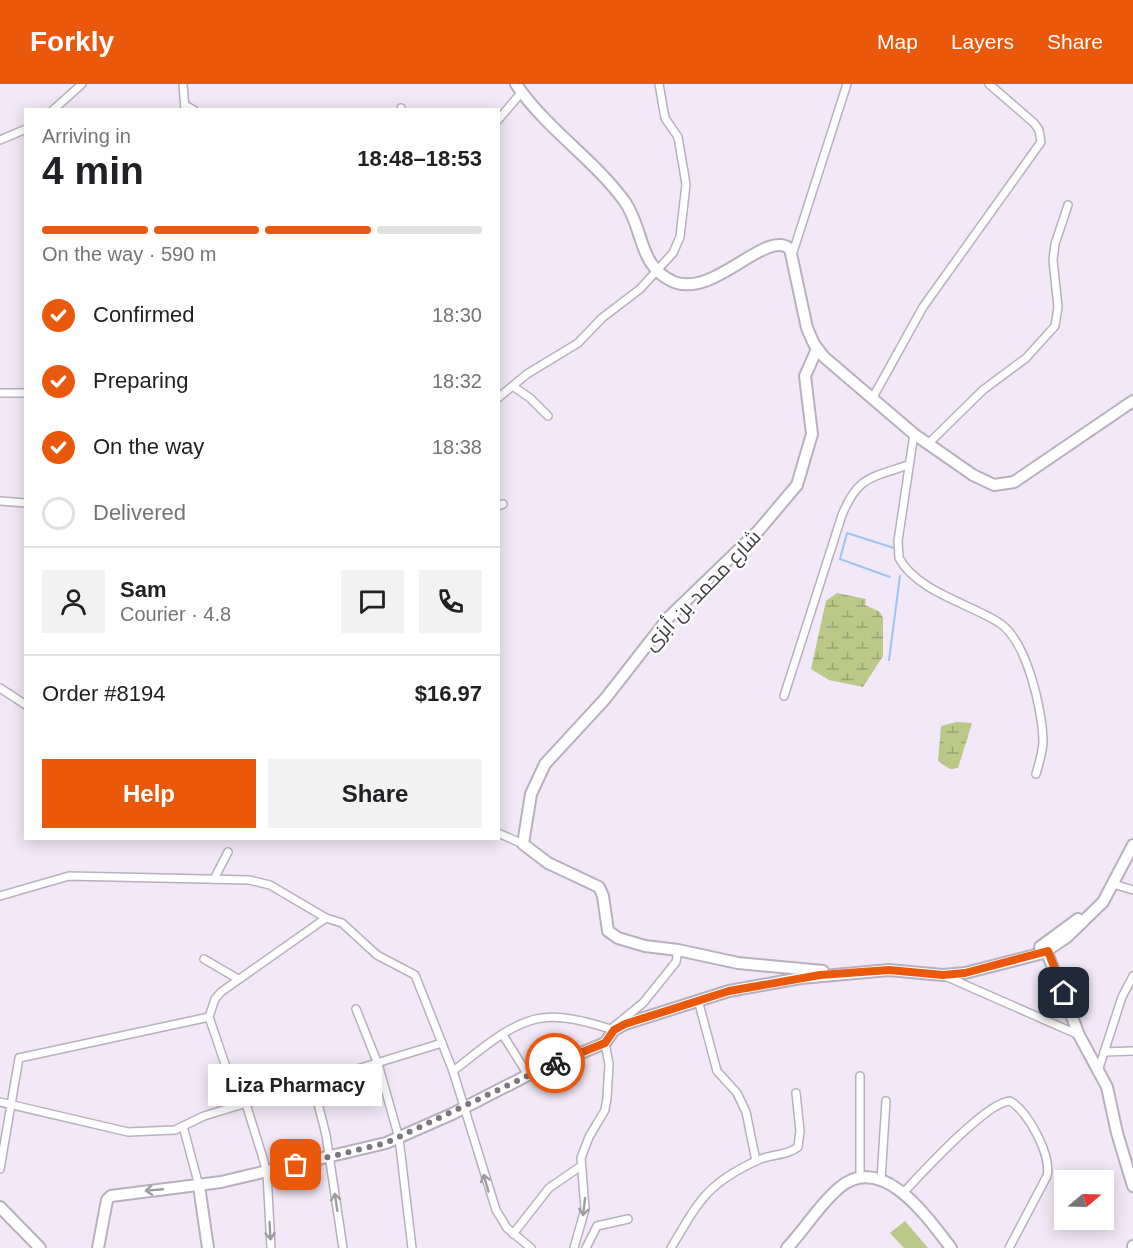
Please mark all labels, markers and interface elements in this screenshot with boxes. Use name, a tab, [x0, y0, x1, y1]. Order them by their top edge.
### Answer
text: Forkly	[30, 26, 114, 57]
text: Map	[877, 30, 918, 53]
text: Layers	[951, 30, 1014, 53]
text: Share	[1047, 30, 1103, 53]
text: Arriving in	[42, 125, 131, 147]
text: 18:48–18:53	[357, 146, 482, 171]
text: 4 min	[42, 149, 144, 192]
text: On the way · 590 m	[42, 243, 217, 265]
icon: check	[42, 299, 75, 332]
text: Confirmed	[93, 302, 194, 327]
text: 18:30	[432, 304, 482, 326]
icon: check	[42, 365, 75, 398]
text: Preparing	[93, 368, 188, 393]
text: 18:32	[432, 370, 482, 392]
icon: check	[42, 431, 75, 464]
text: On the way	[93, 434, 204, 459]
text: 18:38	[432, 436, 482, 458]
text: Delivered	[93, 500, 186, 525]
street label: شارع محمد بن أبزى	[638, 525, 767, 657]
button: person	[42, 570, 105, 633]
button: chat	[341, 570, 404, 633]
button: phone	[419, 570, 482, 633]
text: Sam	[120, 577, 166, 602]
text: Courier · 4.8	[120, 603, 231, 625]
text: Order #8194	[42, 681, 166, 706]
text: $16.97	[415, 681, 482, 706]
button: Help	[42, 759, 256, 828]
button: Share	[268, 759, 482, 828]
pin	[1038, 967, 1089, 1018]
icon: home	[1047, 976, 1080, 1009]
courier	[525, 1033, 585, 1093]
icon: bike	[539, 1047, 572, 1080]
callout: Liza Pharmacy	[209, 1063, 383, 1105]
text: Liza Pharmacy	[225, 1074, 365, 1096]
pin	[270, 1139, 321, 1190]
icon: bag	[279, 1148, 312, 1181]
north arrow	[1054, 1170, 1114, 1230]
map controls	[1054, 1170, 1114, 1230]
one-way arrow	[480, 1174, 492, 1193]
one-way arrow	[145, 1185, 165, 1196]
one-way arrow	[330, 1193, 341, 1213]
one-way arrow	[578, 1197, 589, 1217]
one-way arrow	[265, 1221, 276, 1241]

